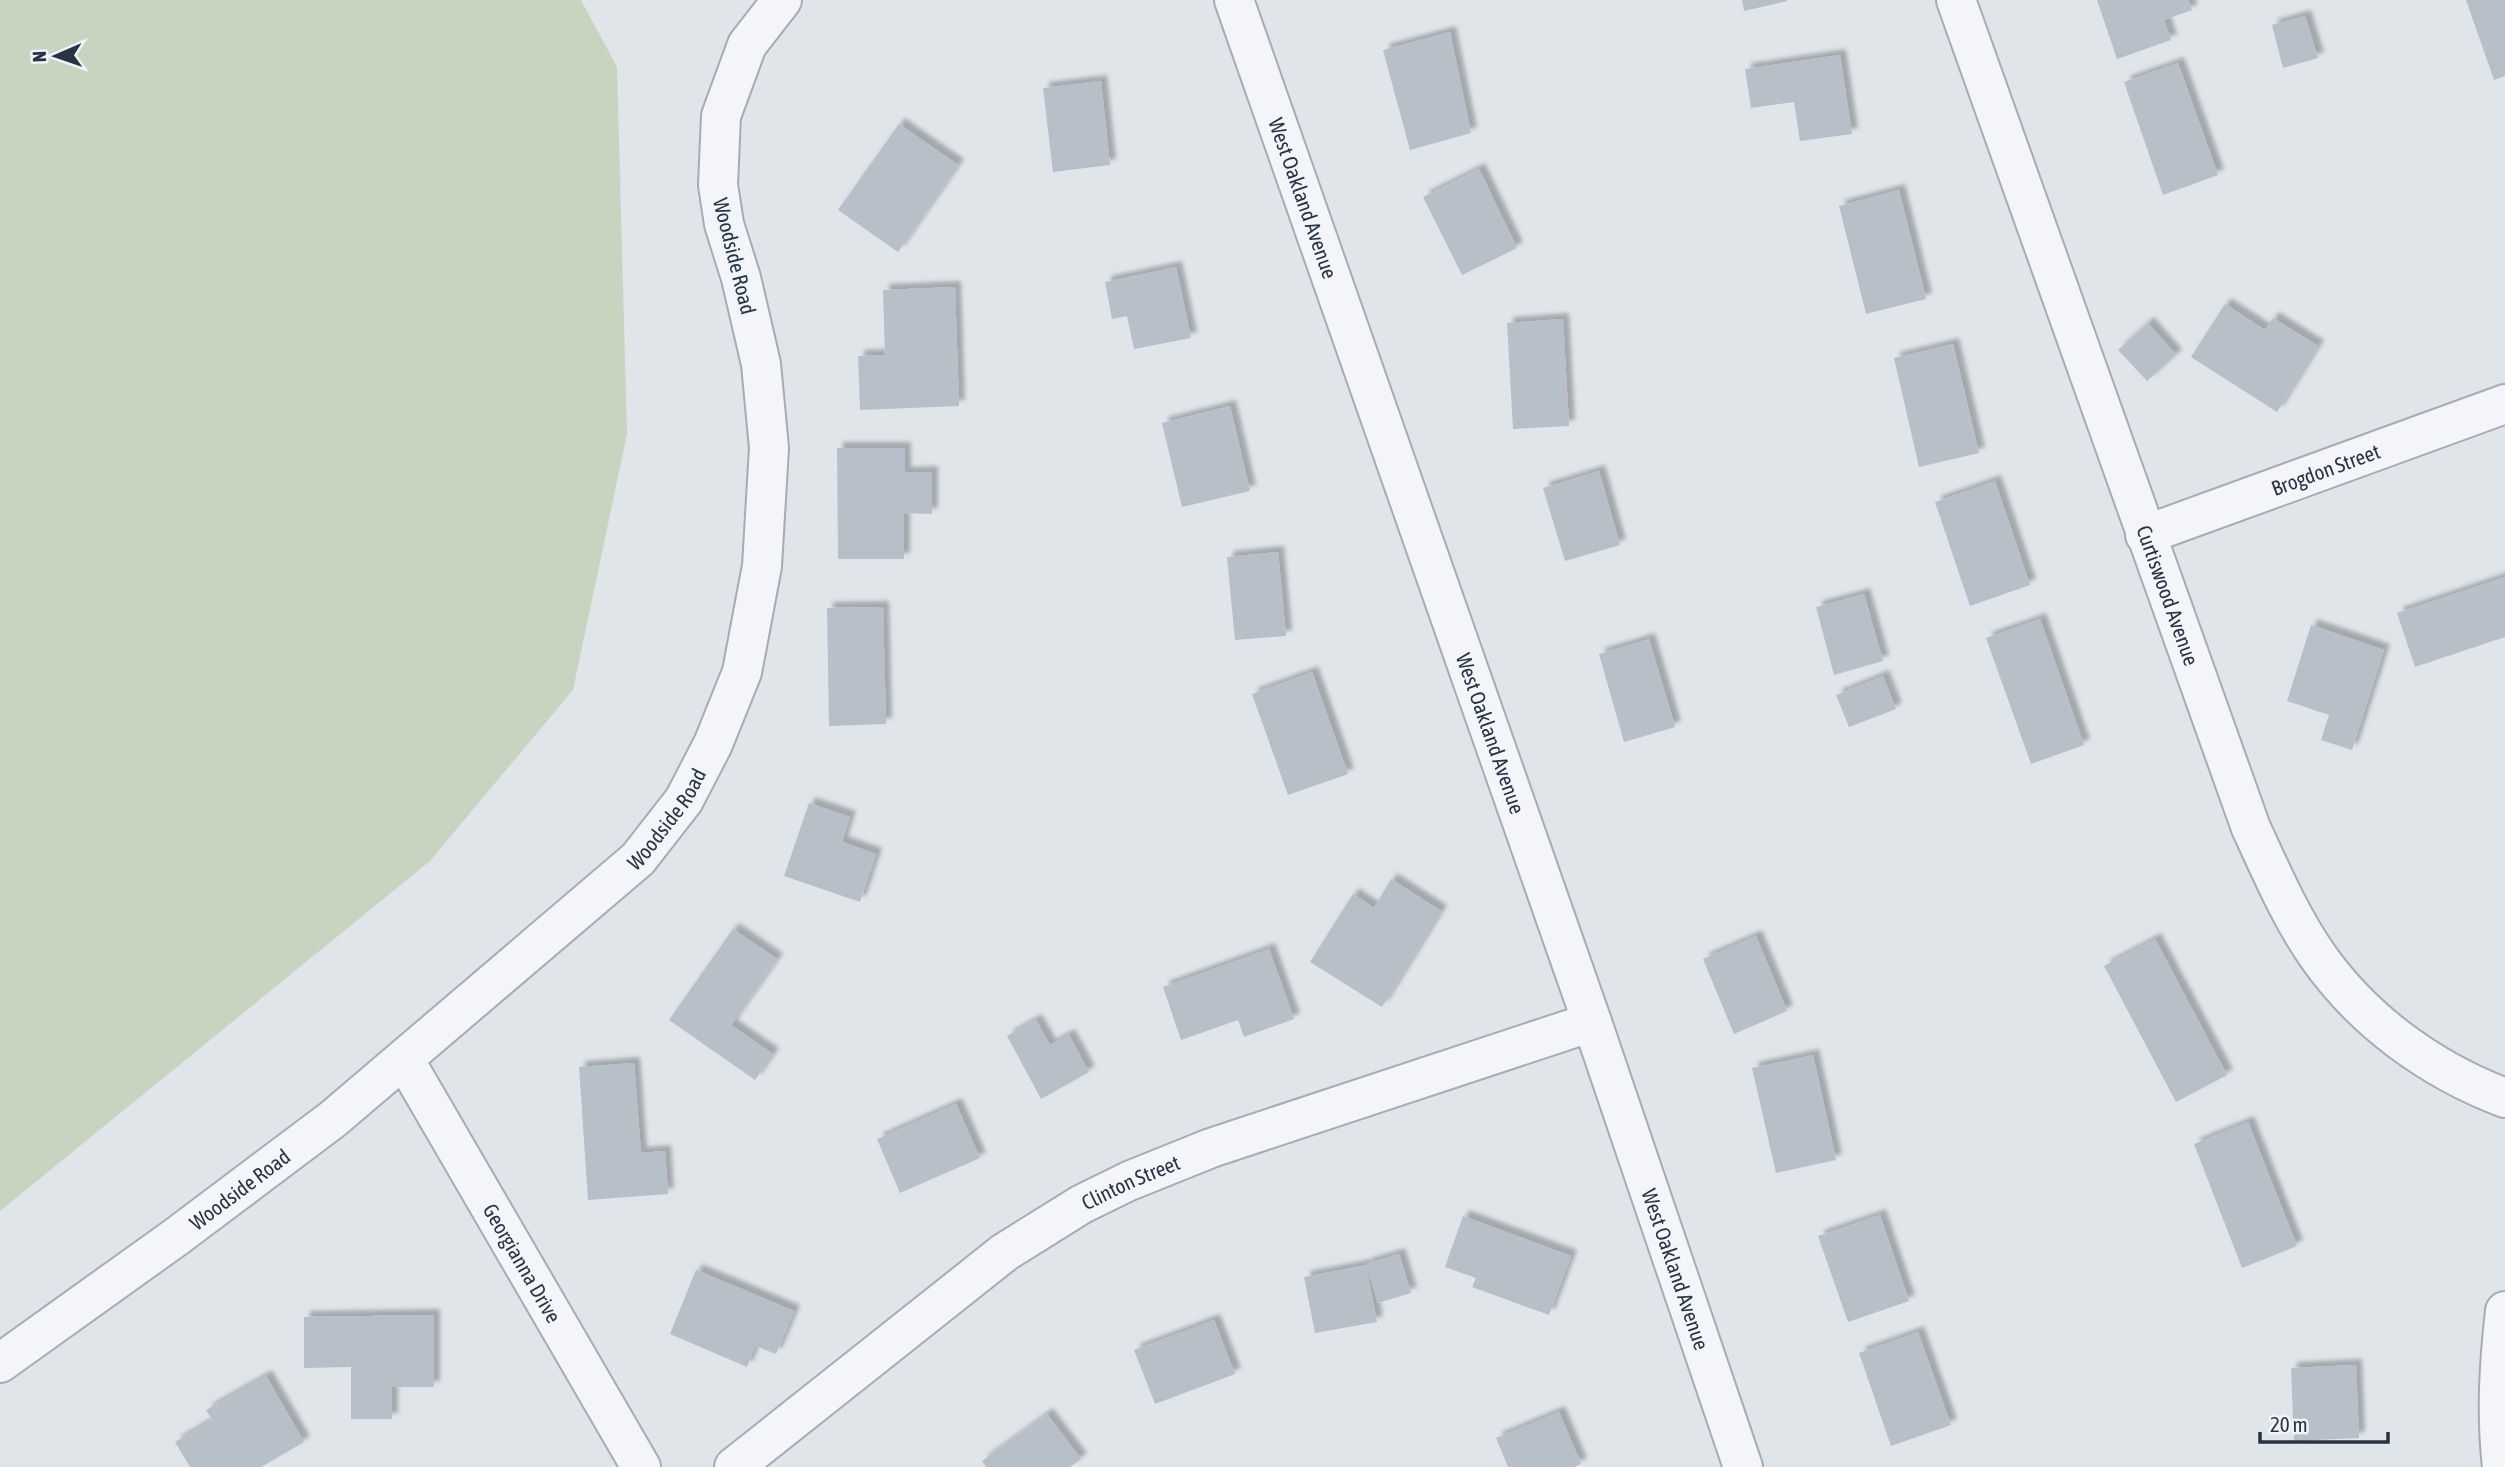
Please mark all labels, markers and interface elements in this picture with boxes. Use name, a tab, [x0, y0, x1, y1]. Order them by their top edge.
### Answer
north arrow	[21, 21, 91, 91]
text: N	[28, 51, 50, 63]
street label: West Oakland Avenue	[1264, 115, 1343, 282]
street label: Woodside Road	[709, 195, 761, 317]
street label: Brogdon Street	[2268, 439, 2383, 500]
street label: Curtiswood Avenue	[2132, 522, 2204, 669]
street label: West Oakland Avenue	[1452, 650, 1530, 817]
street label: Woodside Road	[622, 764, 710, 875]
street label: Woodside Road	[185, 1144, 294, 1235]
street label: Clinton Street	[1077, 1150, 1183, 1214]
street label: West Oakland Avenue	[1637, 1186, 1714, 1353]
street label: Georgianna Drive	[479, 1199, 566, 1327]
scale bar	[2260, 1400, 2388, 1444]
text: 20 m	[2270, 1412, 2308, 1436]

